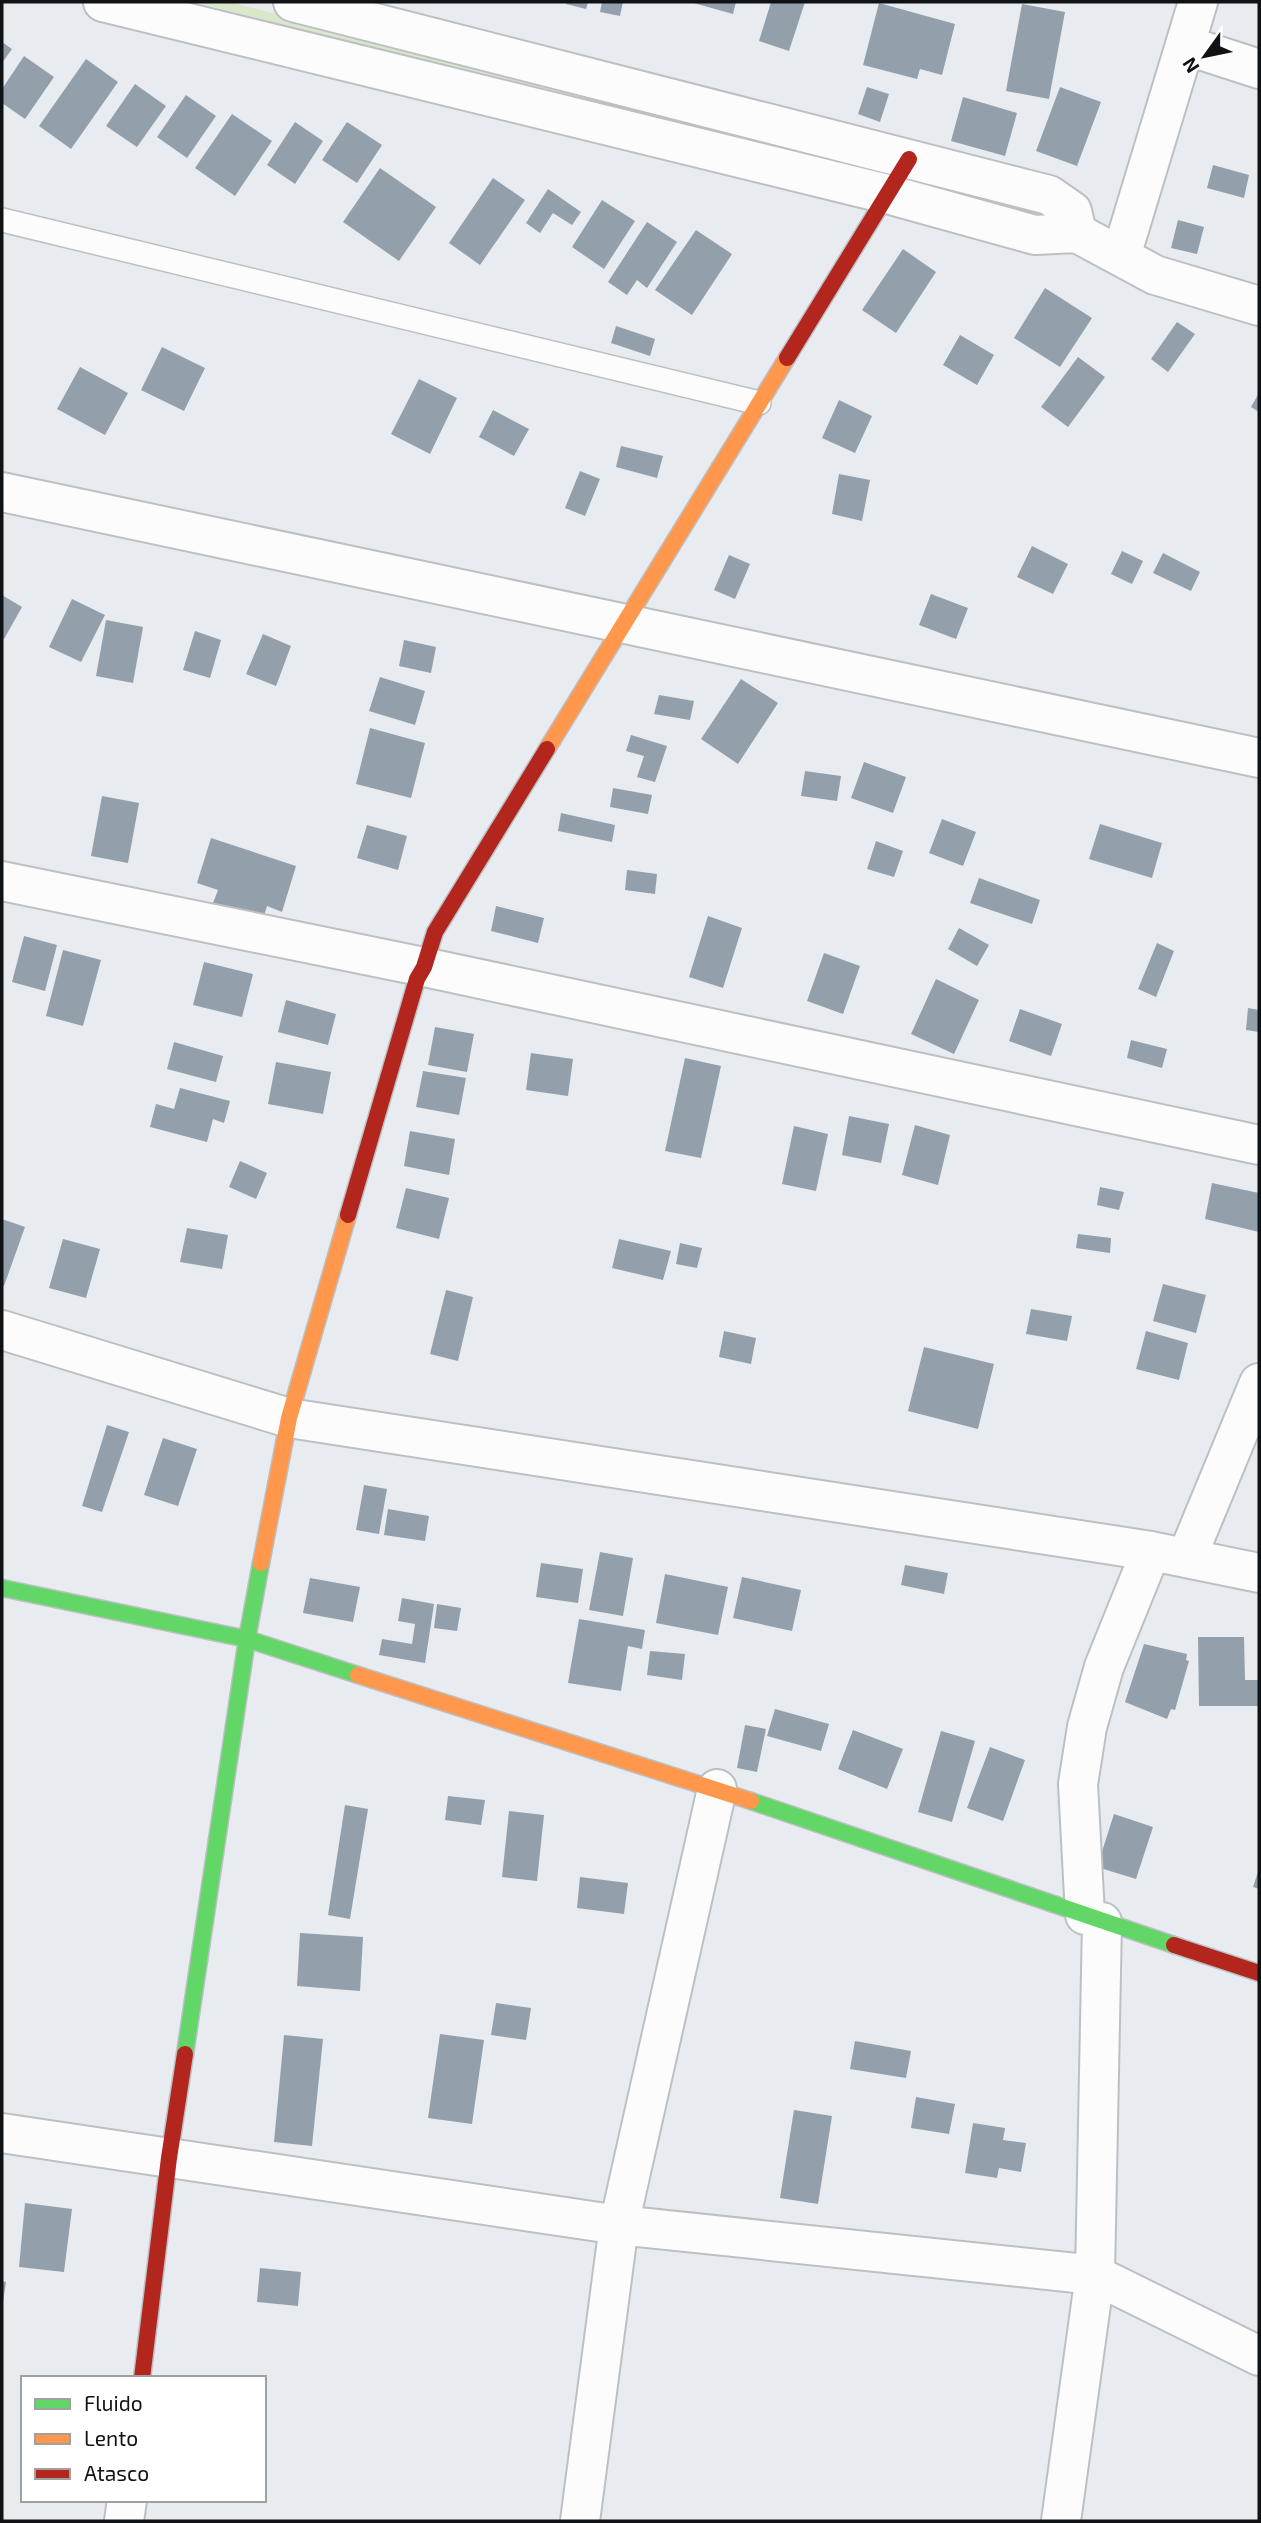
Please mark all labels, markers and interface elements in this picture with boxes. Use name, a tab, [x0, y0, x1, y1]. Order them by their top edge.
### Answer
north arrow	[1170, 21, 1240, 91]
text: N	[1177, 54, 1204, 78]
legend	[21, 2376, 266, 2502]
text: Fluido	[84, 2390, 143, 2415]
text: Lento	[84, 2425, 138, 2450]
text: Atasco	[84, 2460, 149, 2485]

